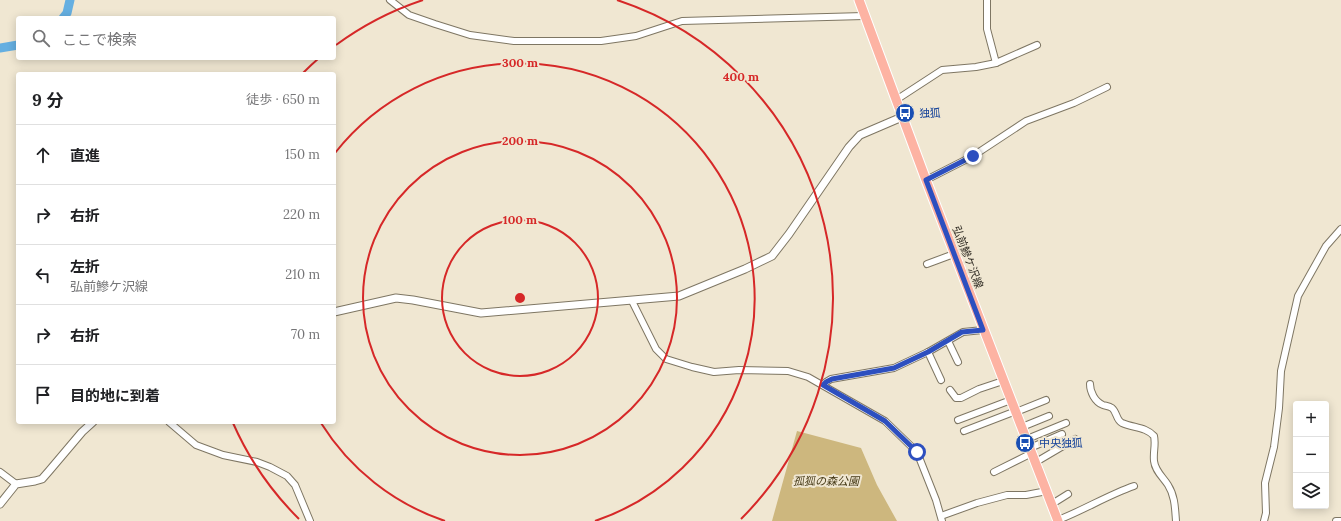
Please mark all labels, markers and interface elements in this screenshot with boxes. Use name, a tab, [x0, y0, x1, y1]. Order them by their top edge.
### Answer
search box	[16, 16, 336, 60]
icon: search	[30, 27, 52, 49]
text: ここで検索	[62, 30, 137, 49]
text: 300 m	[502, 55, 538, 70]
text: 400 m	[723, 69, 759, 84]
text: 9 分	[32, 89, 63, 111]
text: 徒歩 · 650 m	[246, 91, 320, 108]
bus stop icon: 独狐	[894, 102, 916, 124]
place label: 独狐	[919, 106, 941, 120]
text: 200 m	[502, 133, 538, 148]
icon: ahead	[32, 144, 54, 166]
text: 直進	[70, 146, 100, 165]
text: 150 m	[285, 146, 320, 163]
route end	[964, 147, 982, 165]
icon: right	[32, 204, 54, 226]
text: 右折	[70, 206, 100, 225]
text: 220 m	[283, 206, 320, 223]
text: 100 m	[503, 212, 537, 227]
street label: 弘前鰺ケ沢線	[950, 224, 986, 290]
text: 左折	[70, 257, 100, 276]
icon: left	[32, 264, 54, 286]
text: 210 m	[285, 266, 320, 283]
text: 弘前鰺ケ沢線	[70, 278, 148, 295]
centre of rings	[513, 291, 527, 305]
icon: right	[32, 324, 54, 346]
text: 右折	[70, 326, 100, 345]
text: 70 m	[291, 326, 320, 343]
icon: arrive	[32, 384, 54, 406]
text: 目的地に到着	[70, 386, 160, 405]
map controls	[1293, 401, 1329, 509]
button: +	[1293, 401, 1329, 437]
bus stop icon: 中央独狐	[1014, 432, 1036, 454]
place label: 中央独狐	[1039, 436, 1083, 450]
button: −	[1293, 437, 1329, 473]
route start	[908, 443, 926, 461]
button: layers	[1293, 473, 1329, 509]
park label: 孤狐の森公園	[793, 474, 861, 488]

